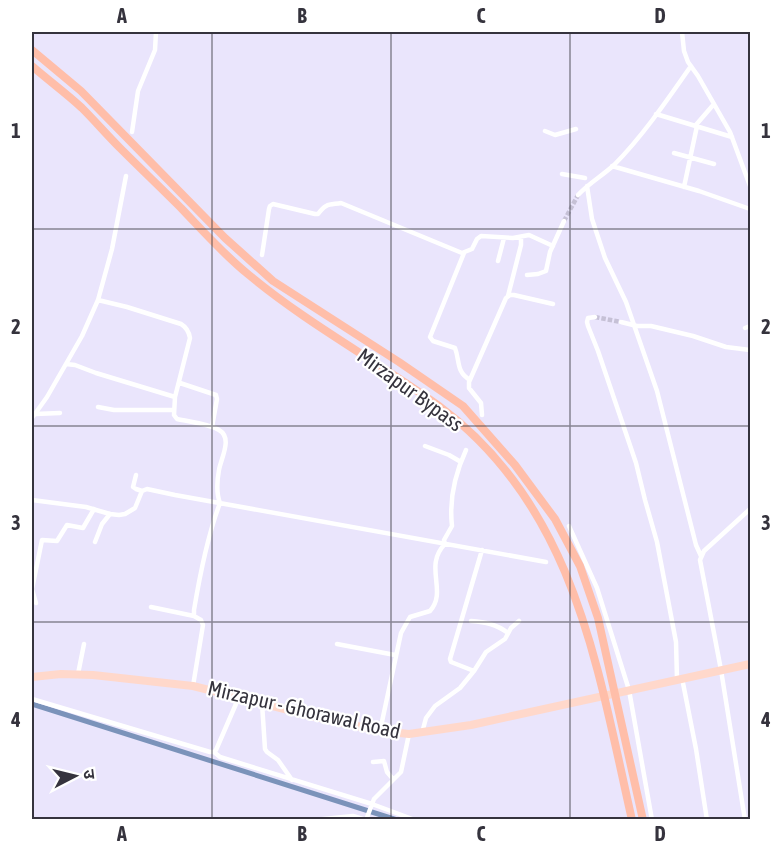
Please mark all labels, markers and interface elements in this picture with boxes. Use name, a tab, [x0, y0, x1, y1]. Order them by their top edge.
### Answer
text: A	[116, 4, 127, 27]
text: B	[297, 4, 307, 27]
text: C	[477, 4, 486, 27]
text: D	[654, 4, 666, 27]
text: 1	[11, 119, 21, 142]
text: 1	[761, 119, 771, 142]
text: 2	[11, 315, 21, 338]
text: 2	[761, 315, 771, 338]
street label: Mirzapur Bypass	[353, 343, 468, 436]
text: 3	[11, 511, 21, 534]
text: 3	[761, 511, 771, 534]
street label: Mirzapur - Ghorawal Road	[206, 675, 403, 743]
text: 4	[10, 708, 21, 731]
text: 4	[760, 708, 771, 731]
north arrow	[45, 746, 105, 806]
text: उ	[80, 768, 99, 781]
text: A	[116, 822, 127, 845]
text: B	[297, 822, 307, 845]
text: C	[477, 822, 486, 845]
text: D	[654, 822, 666, 845]

